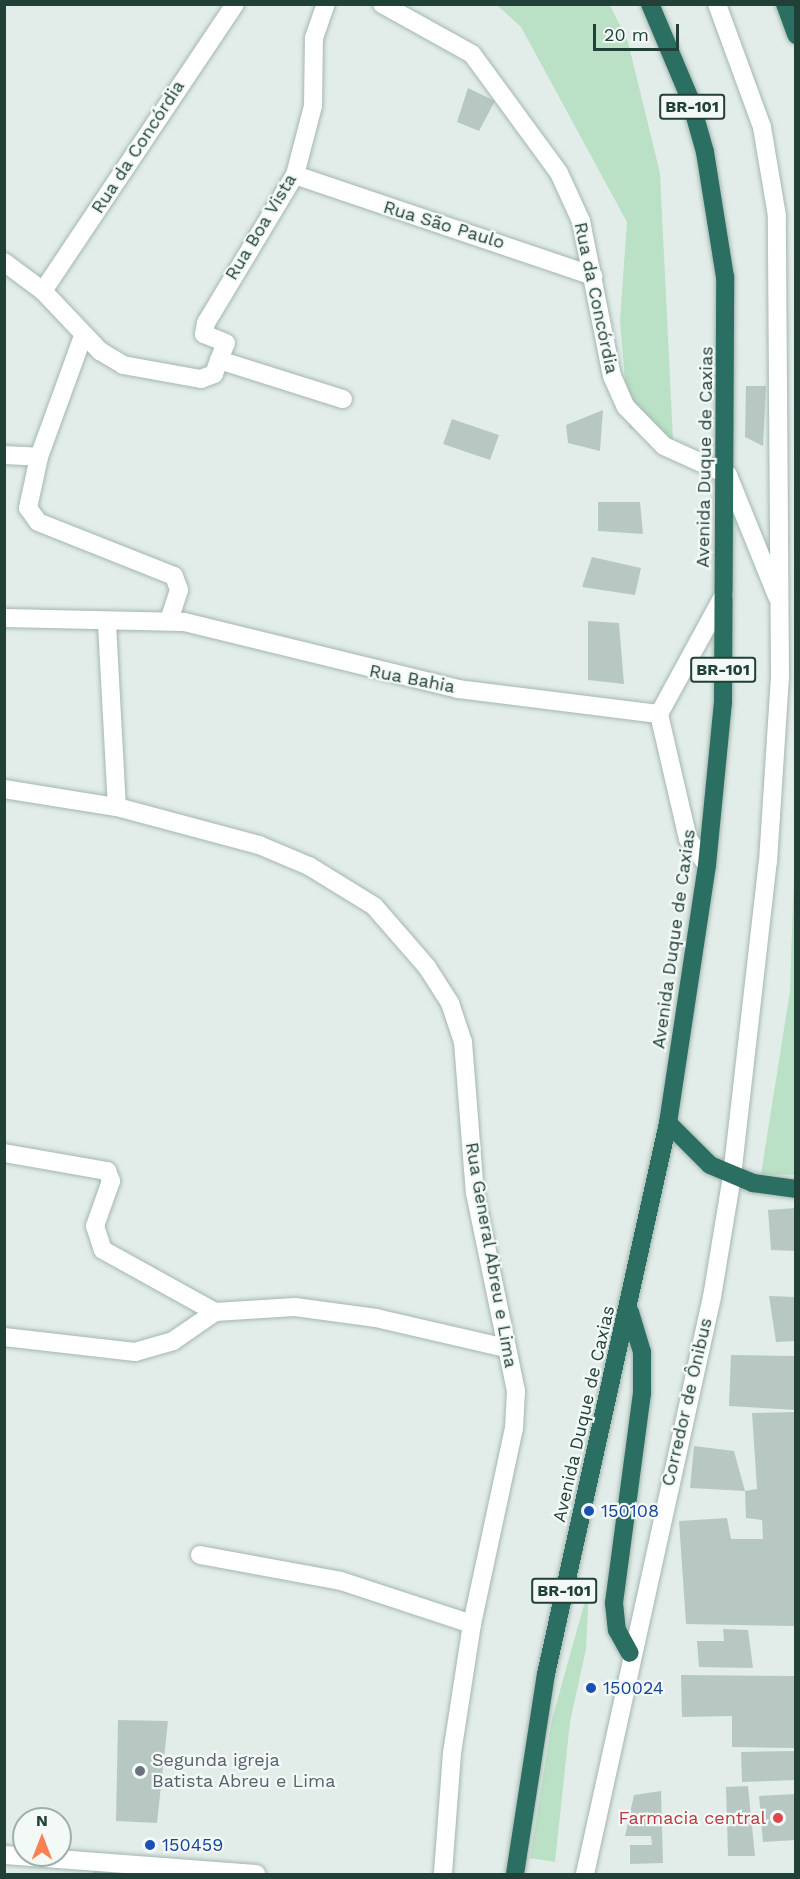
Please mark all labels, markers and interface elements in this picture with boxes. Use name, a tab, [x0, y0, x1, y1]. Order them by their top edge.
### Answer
scale bar	[596, 12, 682, 50]
text: 20 m	[604, 24, 649, 45]
street label: Rua da Concórdia	[87, 76, 189, 218]
road number: BR-101	[659, 94, 725, 120]
street label: Rua Boa Vista	[220, 169, 302, 285]
street label: Rua São Paulo	[380, 196, 508, 254]
street label: Rua da Concórdia	[569, 220, 623, 376]
street label: Avenida Duque de Caxias	[692, 346, 718, 568]
road number: BR-101	[690, 657, 756, 683]
street label: Rua Bahia	[367, 660, 457, 698]
street label: Avenida Duque de Caxias	[648, 828, 700, 1050]
street label: Rua General Abreu e Lima	[460, 1140, 522, 1370]
street label: Avenida Duque de Caxias	[549, 1303, 619, 1525]
street label: Corredor de Ônibus	[657, 1316, 717, 1488]
place label: 150108	[601, 1500, 659, 1522]
marker: 150108	[582, 1504, 596, 1518]
road number: BR-101	[531, 1578, 597, 1604]
place label: 150024	[603, 1677, 664, 1699]
marker: 150024	[584, 1681, 598, 1695]
place label: Segunda igreja Batista Abreu e Lima	[152, 1750, 337, 1792]
marker: Segunda igreja Batista Abreu e Lima	[133, 1764, 147, 1778]
north arrow	[12, 1807, 72, 1867]
place label: Farmacia central	[618, 1807, 766, 1829]
text: N	[36, 1811, 48, 1830]
marker: Farmacia central	[771, 1811, 785, 1825]
place label: 150459	[162, 1834, 223, 1856]
marker: 150459	[143, 1838, 157, 1852]

